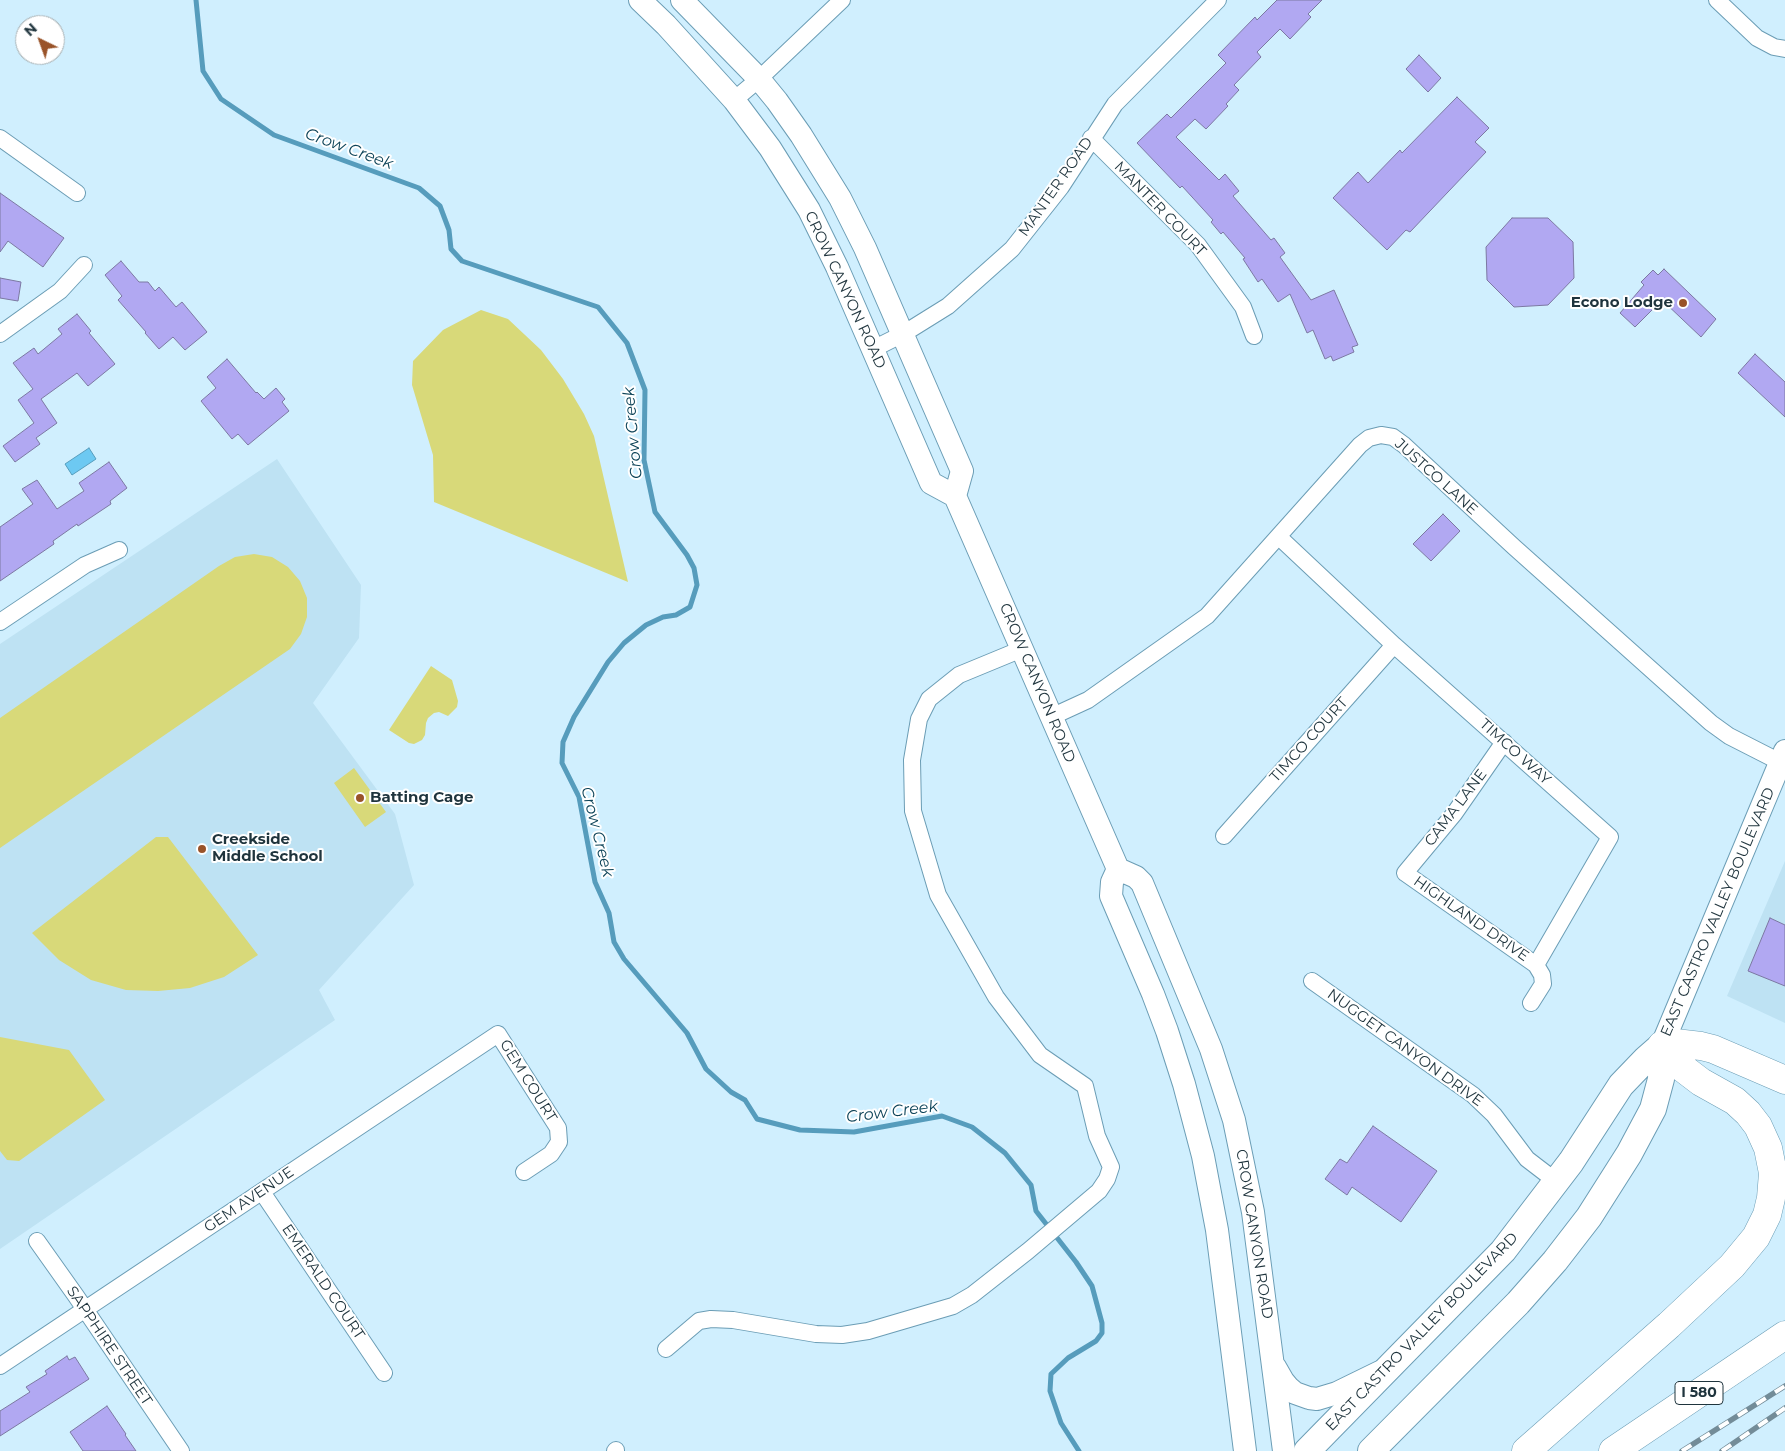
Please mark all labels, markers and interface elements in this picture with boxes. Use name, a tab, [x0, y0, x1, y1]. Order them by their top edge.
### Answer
north arrow	[15, 15, 65, 65]
text: N	[20, 19, 41, 40]
water label: Crow Creek	[302, 124, 396, 174]
street label: MANTER ROAD	[1015, 134, 1097, 240]
street label: MANTER COURT	[1110, 158, 1210, 260]
street label: CROW CANYON ROAD	[801, 208, 889, 372]
place label: Econo Lodge	[1571, 294, 1673, 312]
marker: Econo Lodge	[1677, 297, 1689, 309]
water label: Crow Creek	[619, 386, 647, 480]
street label: JUSTCO LANE	[1391, 435, 1481, 519]
street label: CROW CANYON ROAD	[995, 600, 1079, 766]
street label: TIMCO COURT	[1266, 694, 1352, 786]
street label: TIMCO WAY	[1476, 715, 1554, 789]
street label: CAMA LANE	[1421, 766, 1491, 850]
water label: Crow Creek	[577, 785, 617, 879]
street label: EAST CASTRO VALLEY BOULEVARD	[1657, 785, 1779, 1039]
place label: Batting Cage	[370, 789, 473, 807]
marker: Batting Cage	[354, 792, 366, 804]
place label: Creekside Middle School	[212, 831, 323, 866]
marker: Creekside Middle School	[196, 843, 208, 855]
street label: HIGHLAND DRIVE	[1410, 872, 1532, 966]
street label: NUGGET CANYON DRIVE	[1323, 985, 1487, 1111]
street label: GEM COURT	[496, 1036, 560, 1126]
water label: Crow Creek	[845, 1097, 939, 1127]
street label: CROW CANYON ROAD	[1232, 1148, 1276, 1320]
street label: GEM AVENUE	[201, 1163, 297, 1237]
street label: EMERALD COURT	[278, 1221, 368, 1343]
street label: EAST CASTRO VALLEY BOULEVARD	[1322, 1229, 1522, 1435]
street label: SAPPHIRE STREET	[62, 1283, 156, 1409]
road number: I 580	[1675, 1382, 1723, 1405]

